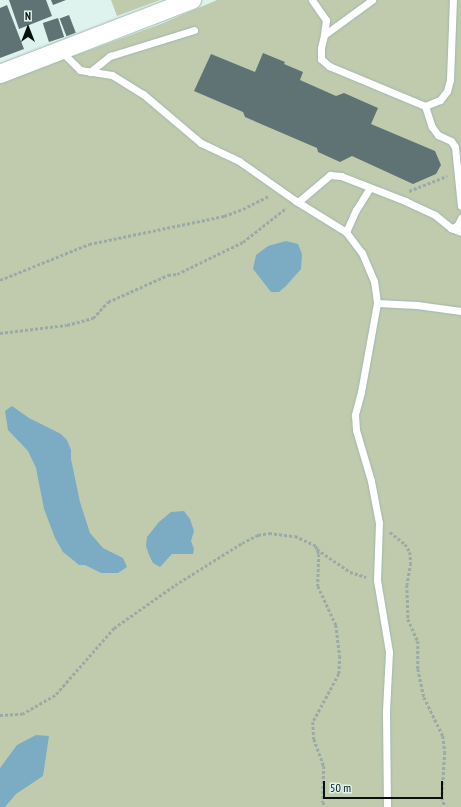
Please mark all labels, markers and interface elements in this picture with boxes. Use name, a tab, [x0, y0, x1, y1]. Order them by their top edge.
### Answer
north arrow	[8, 8, 48, 48]
text: N	[25, 9, 31, 23]
scale bar	[325, 773, 445, 799]
text: 50 m	[330, 780, 351, 795]

